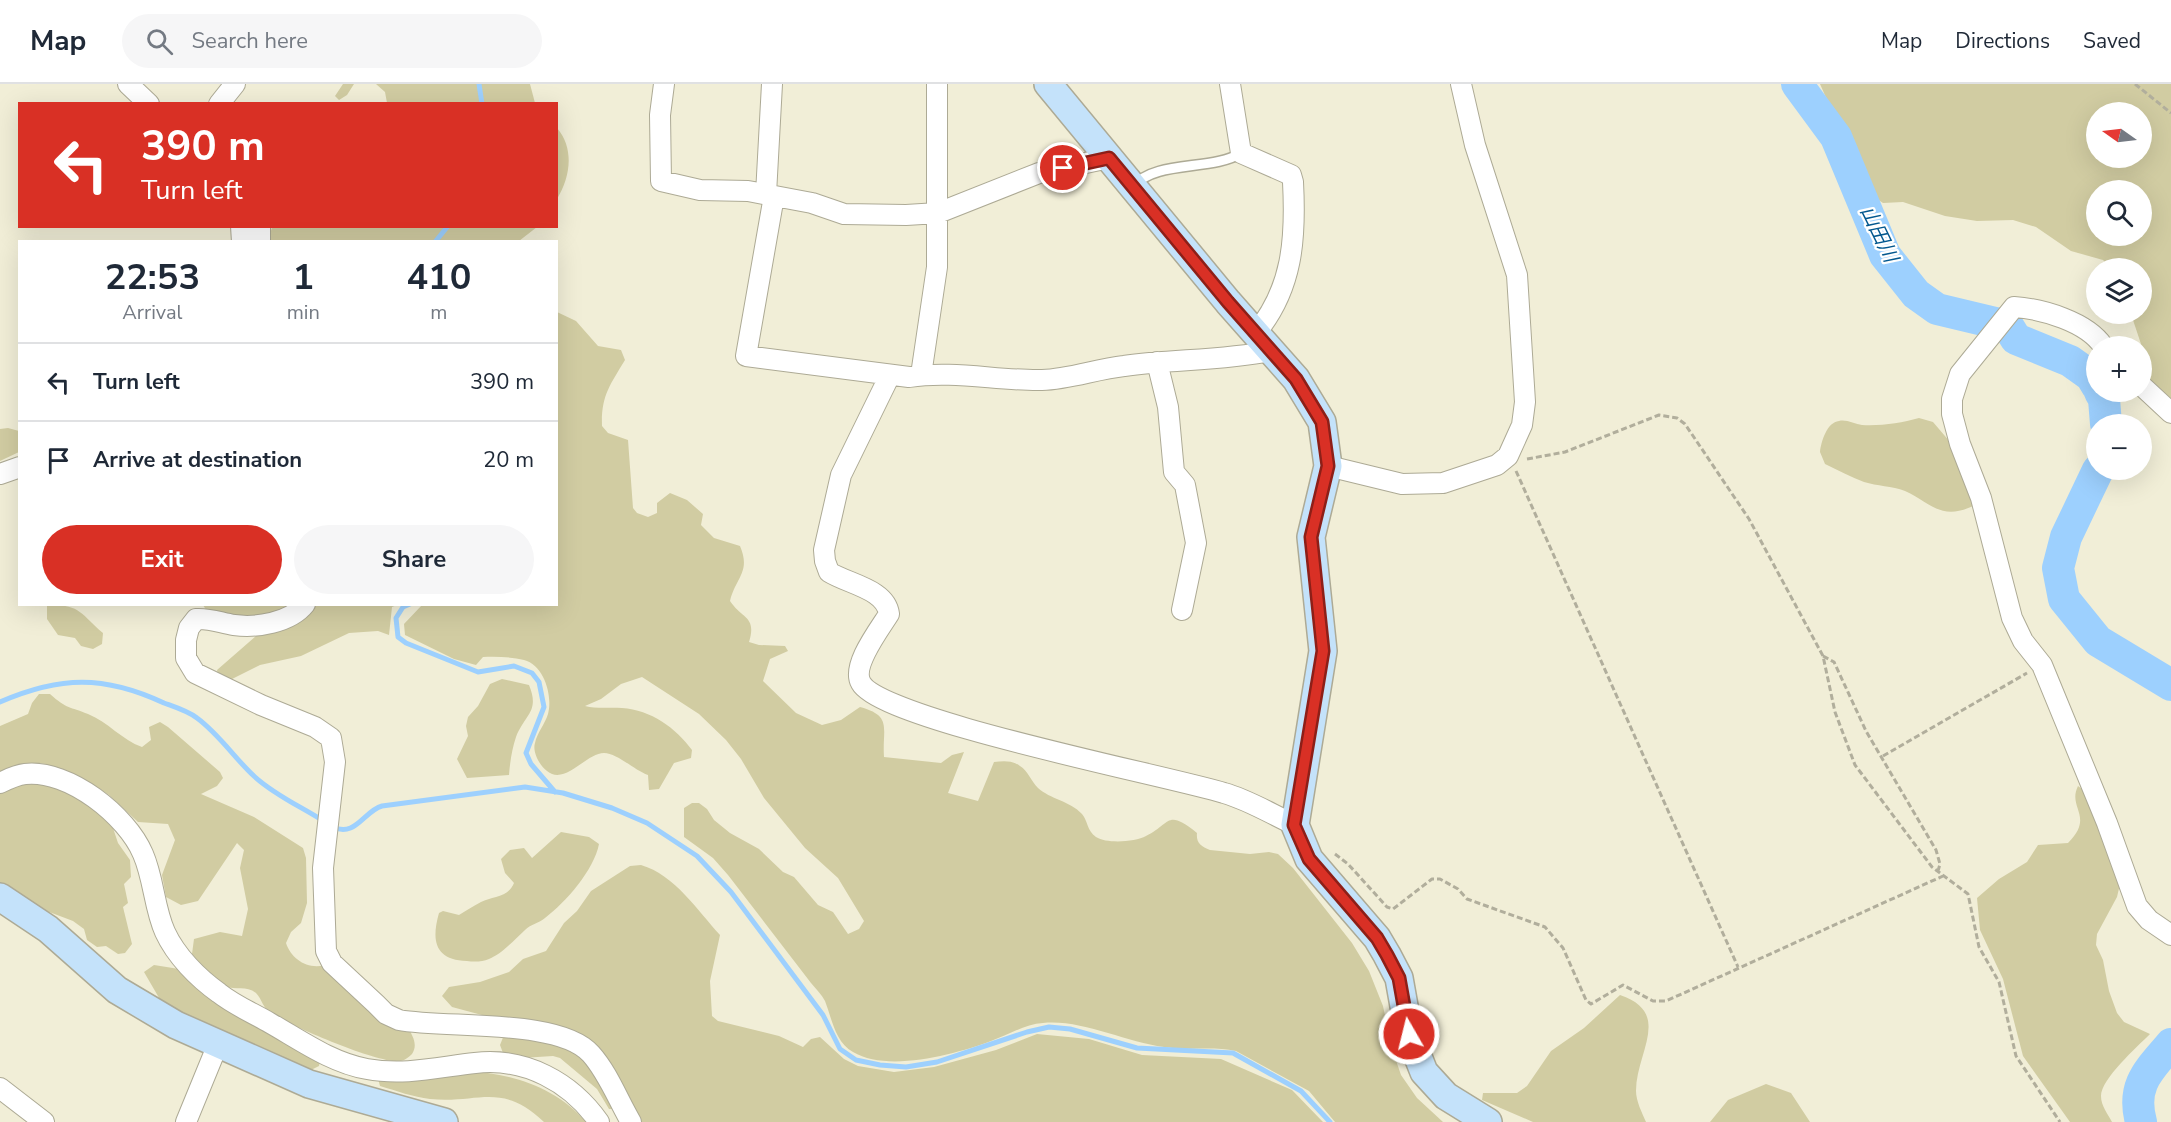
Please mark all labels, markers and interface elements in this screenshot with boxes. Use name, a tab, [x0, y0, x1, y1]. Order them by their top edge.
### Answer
search box	[122, 14, 542, 68]
text: Map	[30, 22, 86, 60]
icon: search	[143, 25, 176, 58]
text: Search here	[191, 26, 308, 56]
text: Map	[1881, 27, 1922, 55]
text: Directions	[1955, 27, 2050, 55]
text: Saved	[2083, 27, 2141, 55]
north arrow	[2086, 102, 2152, 168]
map controls	[2086, 102, 2152, 480]
text: 390 m	[141, 118, 265, 175]
icon: left	[42, 126, 120, 204]
pin	[1037, 142, 1088, 193]
icon: arrive	[1046, 151, 1079, 184]
text: Turn left	[141, 172, 242, 209]
button: search	[2086, 180, 2152, 246]
water label: 山田川	[1854, 201, 1905, 269]
text: 22:53	[105, 253, 200, 302]
text: 1	[292, 253, 314, 302]
text: 410	[406, 253, 471, 302]
button: layers	[2086, 258, 2152, 324]
text: Arrival	[122, 299, 182, 326]
text: min	[287, 299, 320, 326]
text: m	[430, 299, 447, 326]
button: +	[2086, 336, 2152, 402]
icon: left	[42, 366, 75, 399]
text: Turn left	[93, 367, 180, 397]
text: 390 m	[470, 367, 534, 397]
button: −	[2086, 414, 2152, 480]
icon: arrive	[42, 444, 75, 477]
text: Arrive at destination	[93, 445, 302, 475]
text: 20 m	[483, 445, 534, 475]
button: Exit	[42, 525, 282, 594]
button: Share	[294, 525, 534, 594]
position arrow	[1377, 1002, 1441, 1066]

